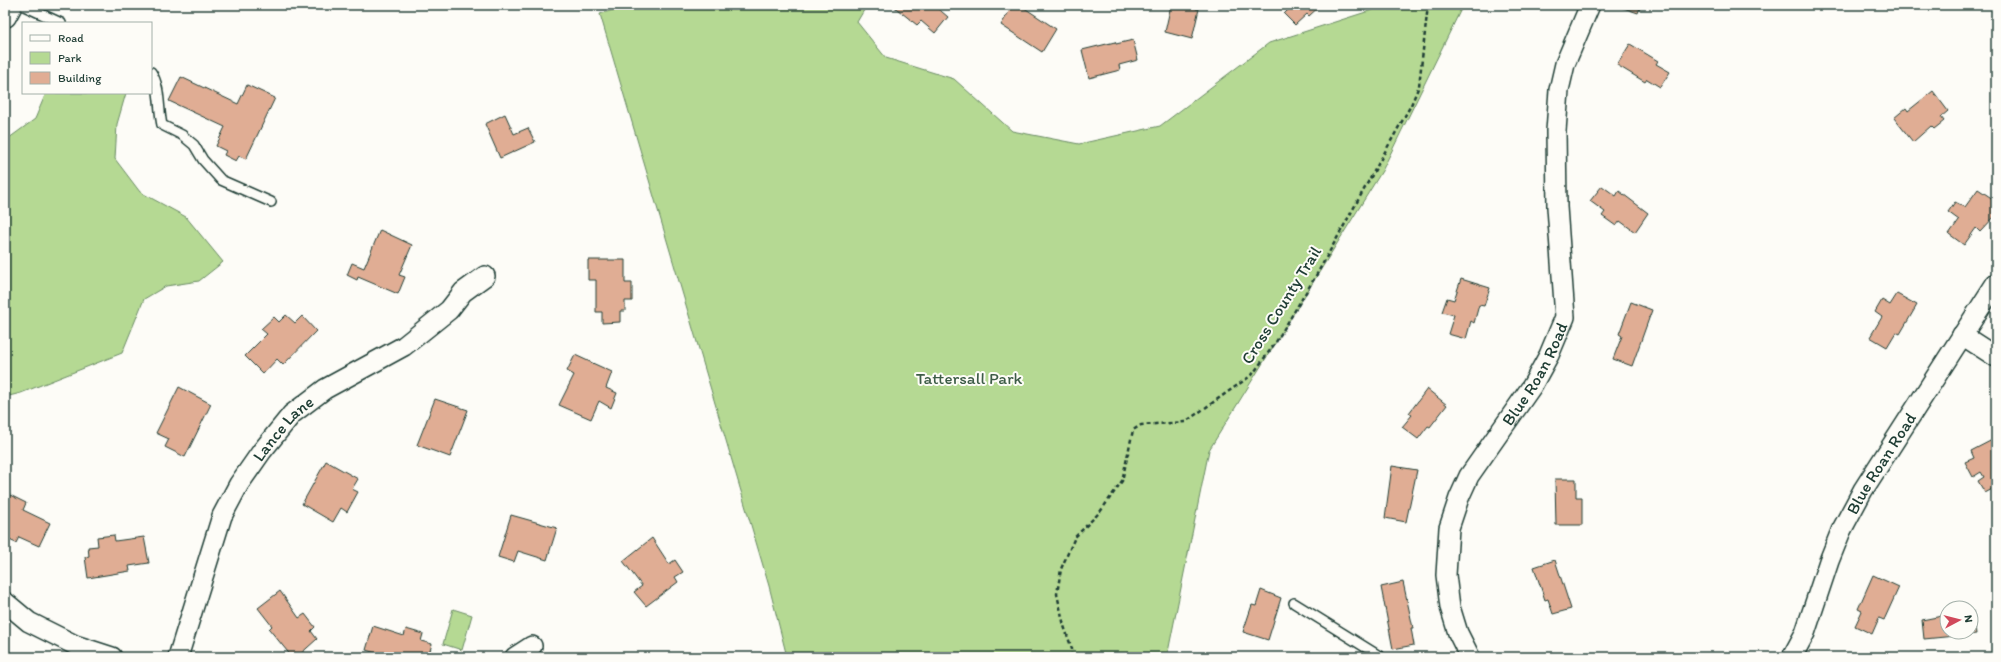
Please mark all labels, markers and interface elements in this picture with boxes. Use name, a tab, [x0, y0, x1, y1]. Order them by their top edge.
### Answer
legend	[22, 22, 152, 94]
text: Road	[58, 31, 84, 45]
text: Park	[58, 51, 82, 65]
text: Building	[58, 71, 102, 85]
street label: Cross County Trail	[1237, 242, 1325, 368]
street label: Blue Roan Road	[1498, 319, 1572, 429]
park label: Tattersall Park	[916, 368, 1023, 388]
street label: Lance Lane	[248, 391, 317, 465]
street label: Blue Roan Road	[1842, 409, 1920, 518]
north arrow	[1939, 600, 1979, 640]
text: N	[1962, 614, 1975, 623]

